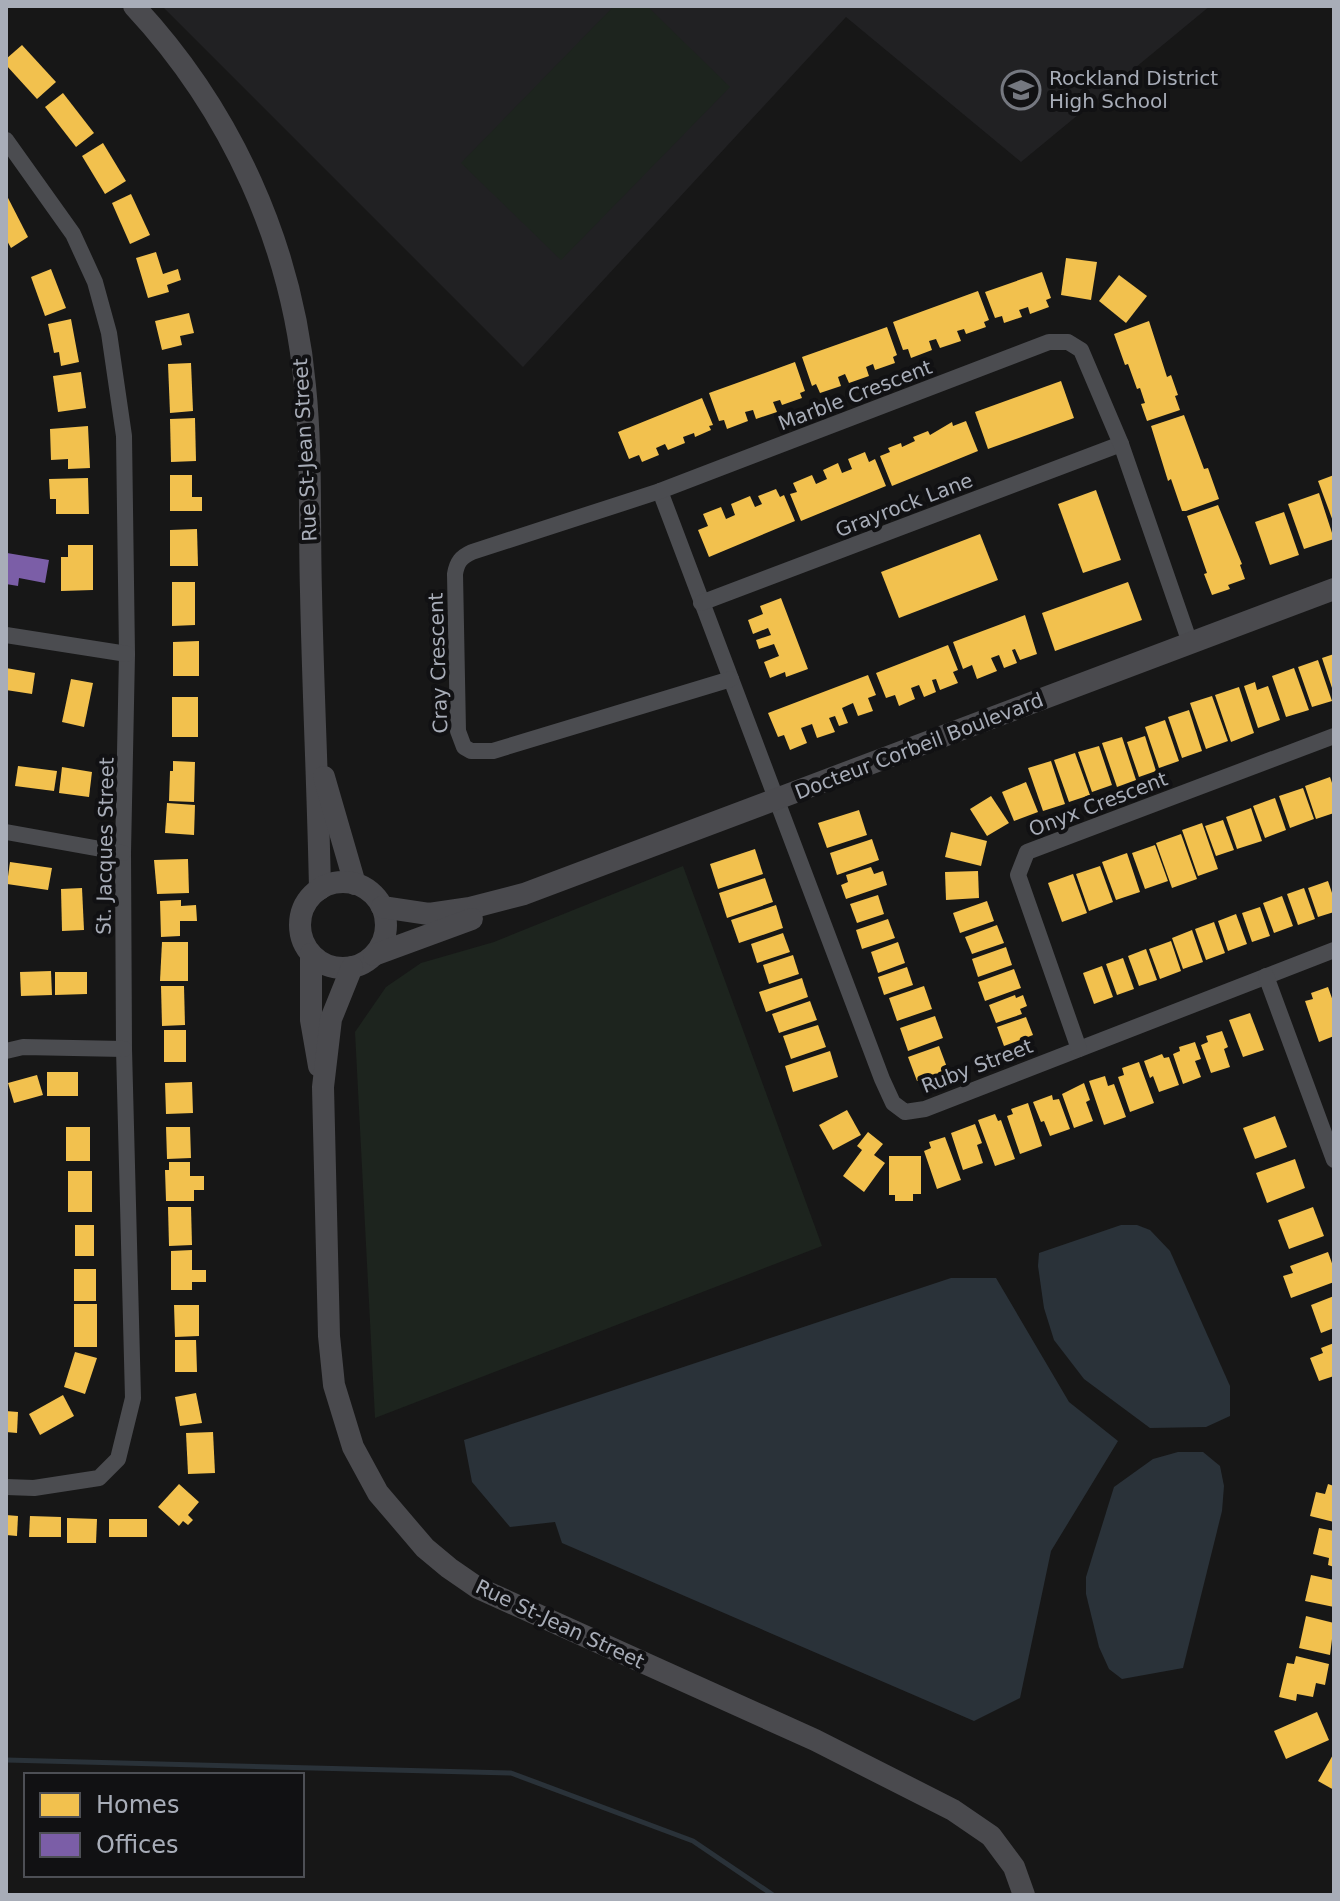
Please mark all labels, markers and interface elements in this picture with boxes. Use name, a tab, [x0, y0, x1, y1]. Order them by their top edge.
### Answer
place label: Rockland District High School	[1049, 66, 1218, 113]
school or university icon: Rockland District High School	[1000, 69, 1042, 111]
street label: Marble Crescent	[775, 355, 936, 435]
street label: Rue St-Jean Street	[288, 358, 322, 542]
street label: Grayrock Lane	[832, 468, 976, 542]
street label: Cray Crescent	[424, 592, 452, 734]
street label: Docteur Corbeil Boulevard	[791, 687, 1047, 805]
street label: St. Jacques Street	[91, 757, 119, 935]
street label: Onyx Crescent	[1025, 766, 1171, 841]
street label: Ruby Street	[918, 1034, 1036, 1098]
street label: Rue St-Jean Street	[472, 1574, 648, 1674]
legend	[24, 1773, 304, 1877]
text: Homes	[96, 1791, 179, 1819]
text: Offices	[96, 1831, 179, 1859]

